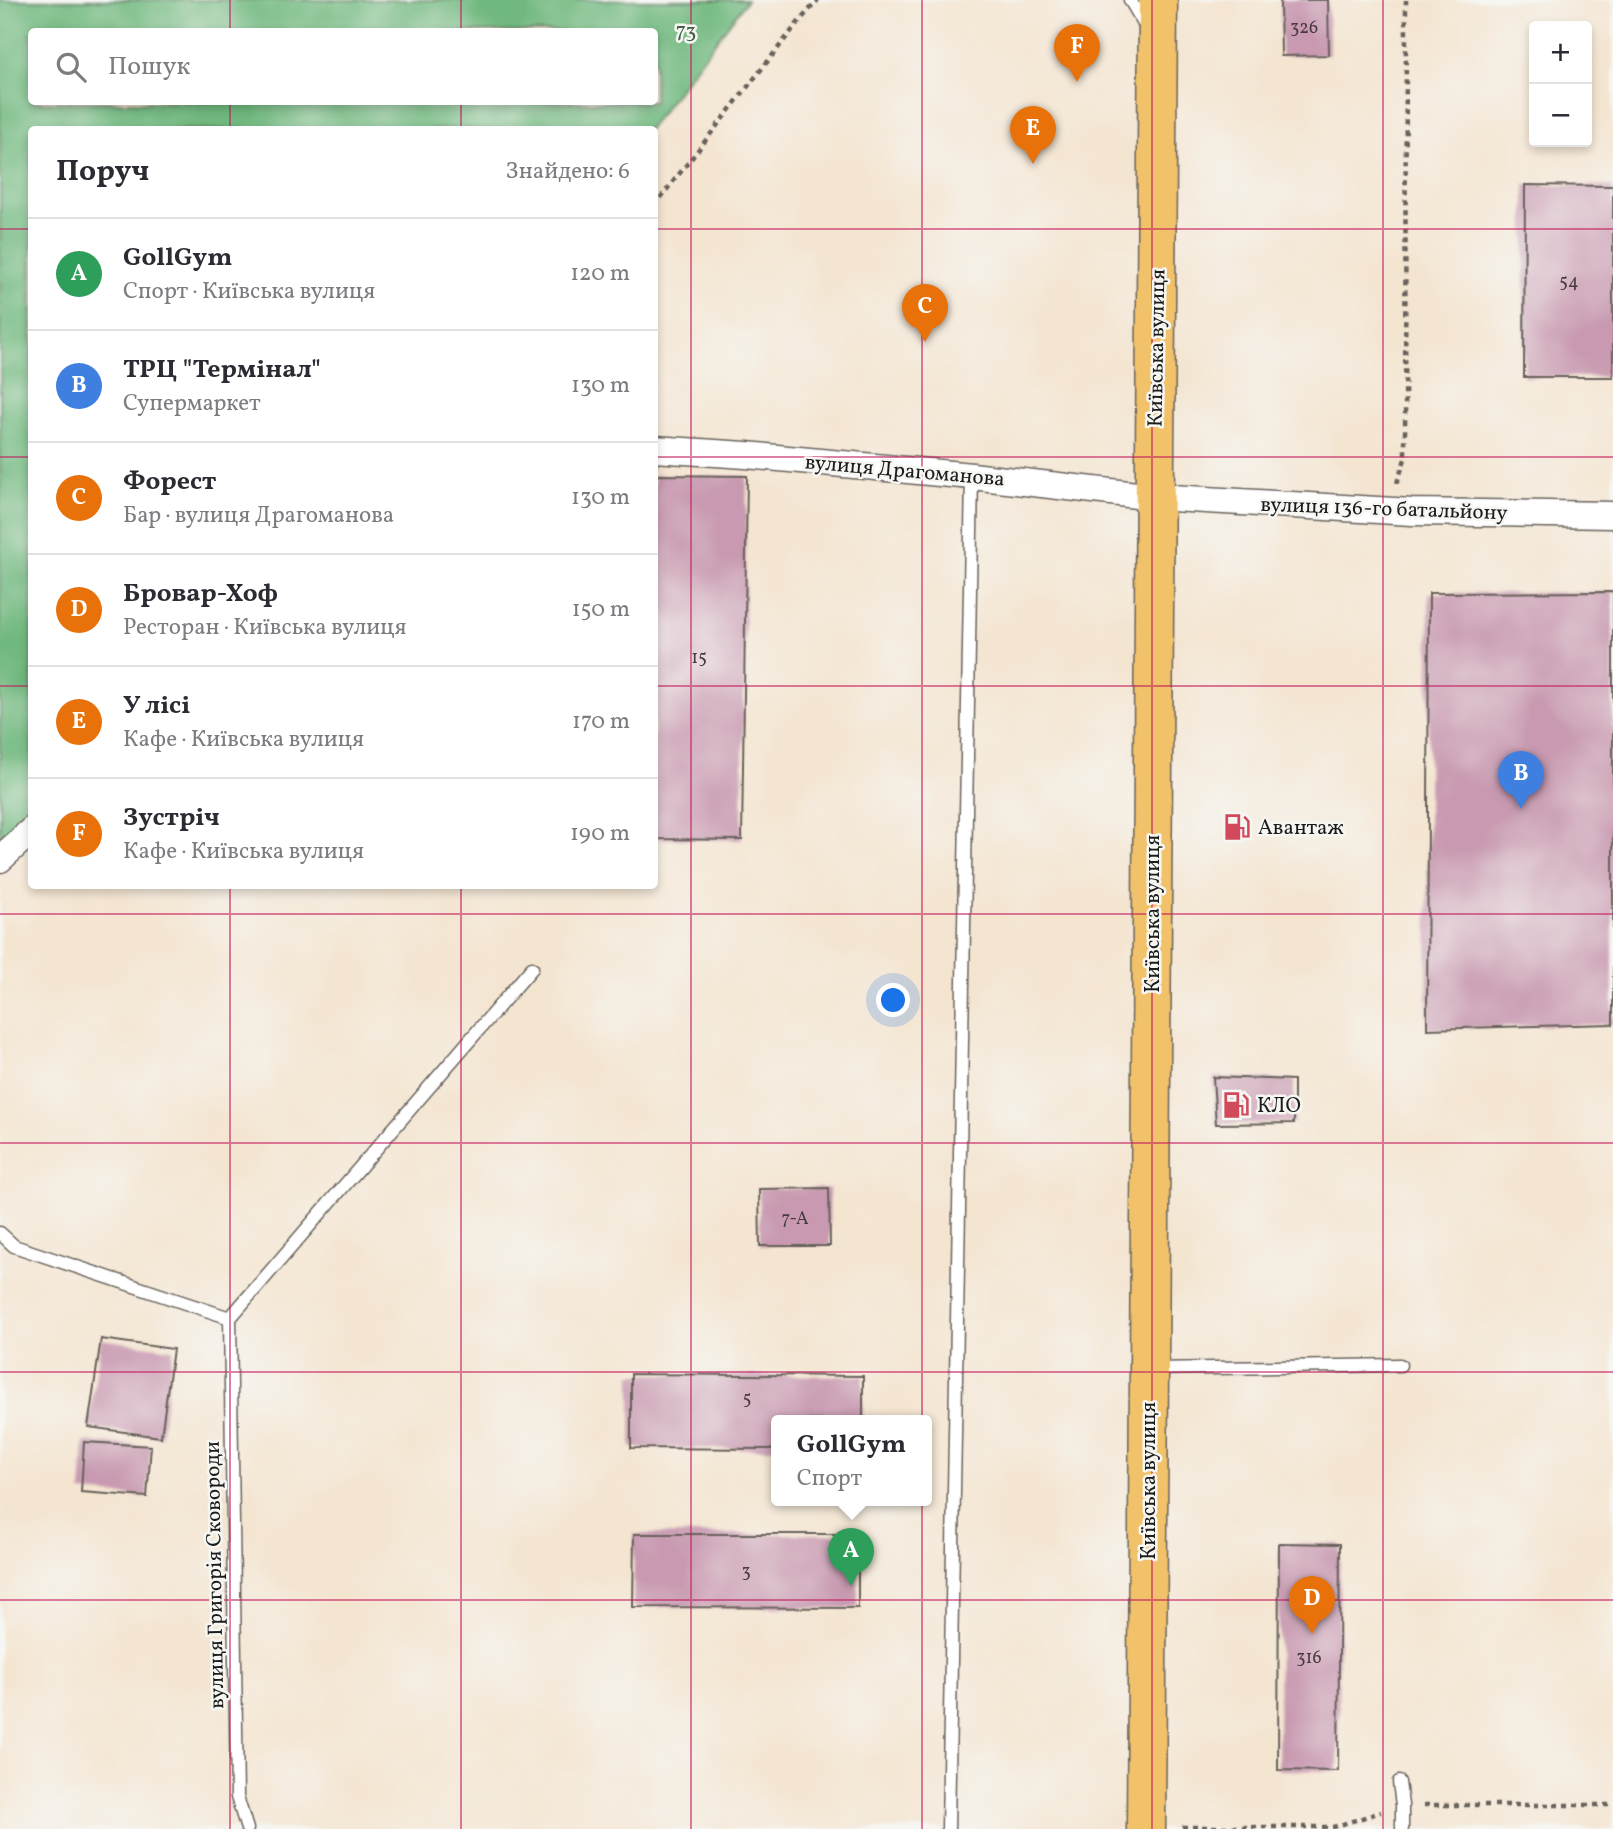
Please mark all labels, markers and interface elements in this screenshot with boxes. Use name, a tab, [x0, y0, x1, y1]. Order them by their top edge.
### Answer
house number: 326	[1290, 16, 1318, 41]
park label: 73	[676, 17, 696, 46]
map controls	[1529, 21, 1592, 147]
button: +	[1529, 21, 1592, 84]
pin: F	[1054, 24, 1100, 82]
search box	[28, 28, 658, 105]
icon: search	[52, 48, 90, 86]
text: Пошук	[108, 49, 190, 85]
button: −	[1529, 84, 1592, 147]
pin: E	[1010, 106, 1056, 164]
text: Поруч	[56, 151, 149, 193]
text: Знайдено: 6	[506, 156, 630, 188]
text: GollGym	[123, 240, 232, 276]
text: A	[71, 258, 87, 290]
text: 120 m	[570, 258, 630, 290]
street label: Київська вулиця	[1142, 269, 1173, 427]
house number: 54	[1559, 270, 1579, 295]
text: Спорт · Київська вулиця	[123, 276, 375, 308]
pin: C	[902, 284, 948, 342]
text: ТРЦ "Термінал"	[123, 352, 321, 388]
text: B	[71, 370, 87, 402]
text: 130 m	[571, 370, 630, 402]
text: Супермаркет	[123, 388, 261, 420]
street label: вулиця Драгоманова	[804, 448, 1006, 495]
text: Форест	[123, 464, 216, 500]
text: C	[72, 482, 86, 514]
text: 130 m	[571, 482, 630, 514]
street label: вулиця 136-го батальйону	[1260, 491, 1509, 528]
text: Бар · вулиця Драгоманова	[123, 500, 394, 532]
text: Бровар-Хоф	[123, 576, 278, 612]
text: D	[71, 594, 87, 626]
text: 150 m	[572, 594, 630, 626]
text: Ресторан · Київська вулиця	[123, 612, 407, 644]
house number: 15	[691, 646, 707, 671]
text: У лісі	[123, 688, 190, 724]
text: E	[72, 706, 86, 738]
text: 170 m	[572, 706, 630, 738]
text: Кафе · Київська вулиця	[123, 724, 364, 756]
pin: B	[1498, 751, 1544, 809]
text: Зустріч	[123, 800, 220, 836]
fuel station icon: Авантаж	[1222, 812, 1252, 842]
place label: Авантаж	[1258, 814, 1344, 843]
text: F	[72, 818, 86, 850]
text: 190 m	[570, 818, 630, 850]
street label: Київська вулиця	[1139, 835, 1168, 993]
text: Кафе · Київська вулиця	[123, 836, 364, 868]
your location	[876, 983, 910, 1017]
fuel station icon: КЛО	[1221, 1090, 1251, 1120]
place label: КЛО	[1257, 1092, 1301, 1121]
house number: 7-А	[781, 1207, 809, 1232]
house number: 5	[743, 1387, 751, 1412]
street label: Київська вулиця	[1135, 1402, 1164, 1560]
popup	[771, 1415, 932, 1506]
text: GollGym	[797, 1427, 906, 1463]
street label: вулиця Григорія Сковороди	[199, 1441, 232, 1709]
text: Спорт	[797, 1463, 862, 1495]
pin: A	[828, 1528, 874, 1586]
house number: 3	[741, 1560, 751, 1585]
pin: D	[1289, 1576, 1335, 1634]
house number: 316	[1296, 1646, 1322, 1671]

